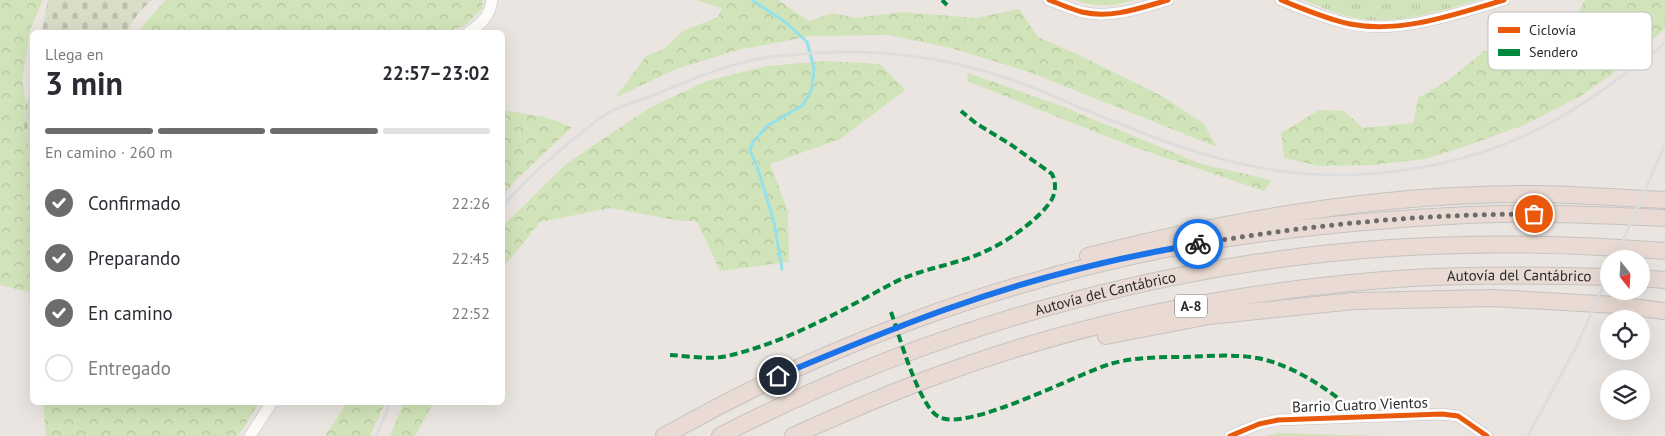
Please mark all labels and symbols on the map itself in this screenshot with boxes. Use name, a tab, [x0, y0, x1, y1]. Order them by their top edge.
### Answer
legend	[1488, 12, 1652, 70]
text: Ciclovía	[1529, 21, 1576, 39]
text: Sendero	[1529, 43, 1578, 61]
pin	[1513, 193, 1555, 235]
courier	[1173, 219, 1223, 269]
north arrow	[1600, 250, 1650, 300]
street label: Autovía del Cantábrico	[1446, 265, 1592, 285]
street label: Autovía del Cantábrico	[1032, 267, 1178, 320]
road number: A-8	[1175, 294, 1207, 318]
pin	[757, 355, 799, 397]
street label: Barrio Cuatro Vientos	[1292, 393, 1428, 416]

